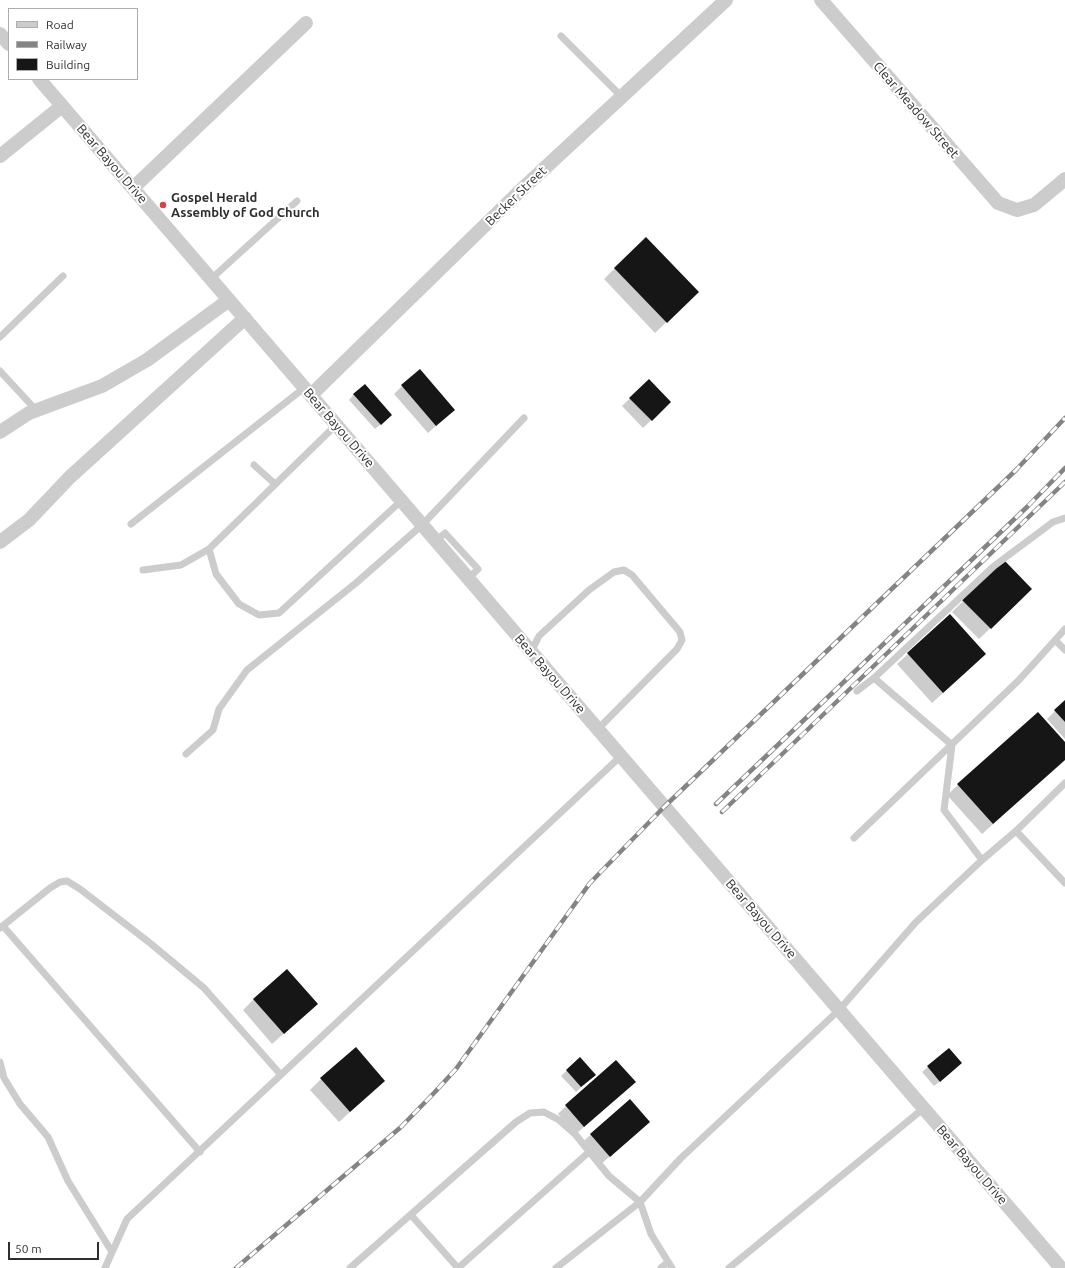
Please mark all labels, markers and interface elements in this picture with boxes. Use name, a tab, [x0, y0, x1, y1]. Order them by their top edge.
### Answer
legend	[8, 8, 138, 80]
text: Road	[46, 18, 74, 31]
text: Railway	[46, 38, 87, 51]
text: Building	[46, 58, 90, 71]
street label: Clear Meadow Street	[870, 59, 962, 161]
street label: Bear Bayou Drive	[73, 121, 151, 207]
street label: Becker Street	[482, 163, 550, 229]
place label: Gospel Herald Assembly of God Church	[171, 190, 320, 221]
marker: Gospel Herald Assembly of God Church	[158, 200, 168, 210]
street label: Bear Bayou Drive	[300, 385, 378, 471]
street label: Bear Bayou Drive	[511, 631, 589, 717]
street label: Bear Bayou Drive	[722, 876, 800, 962]
street label: Bear Bayou Drive	[933, 1122, 1011, 1208]
scale bar	[10, 1234, 101, 1260]
text: 50 m	[15, 1242, 42, 1255]

